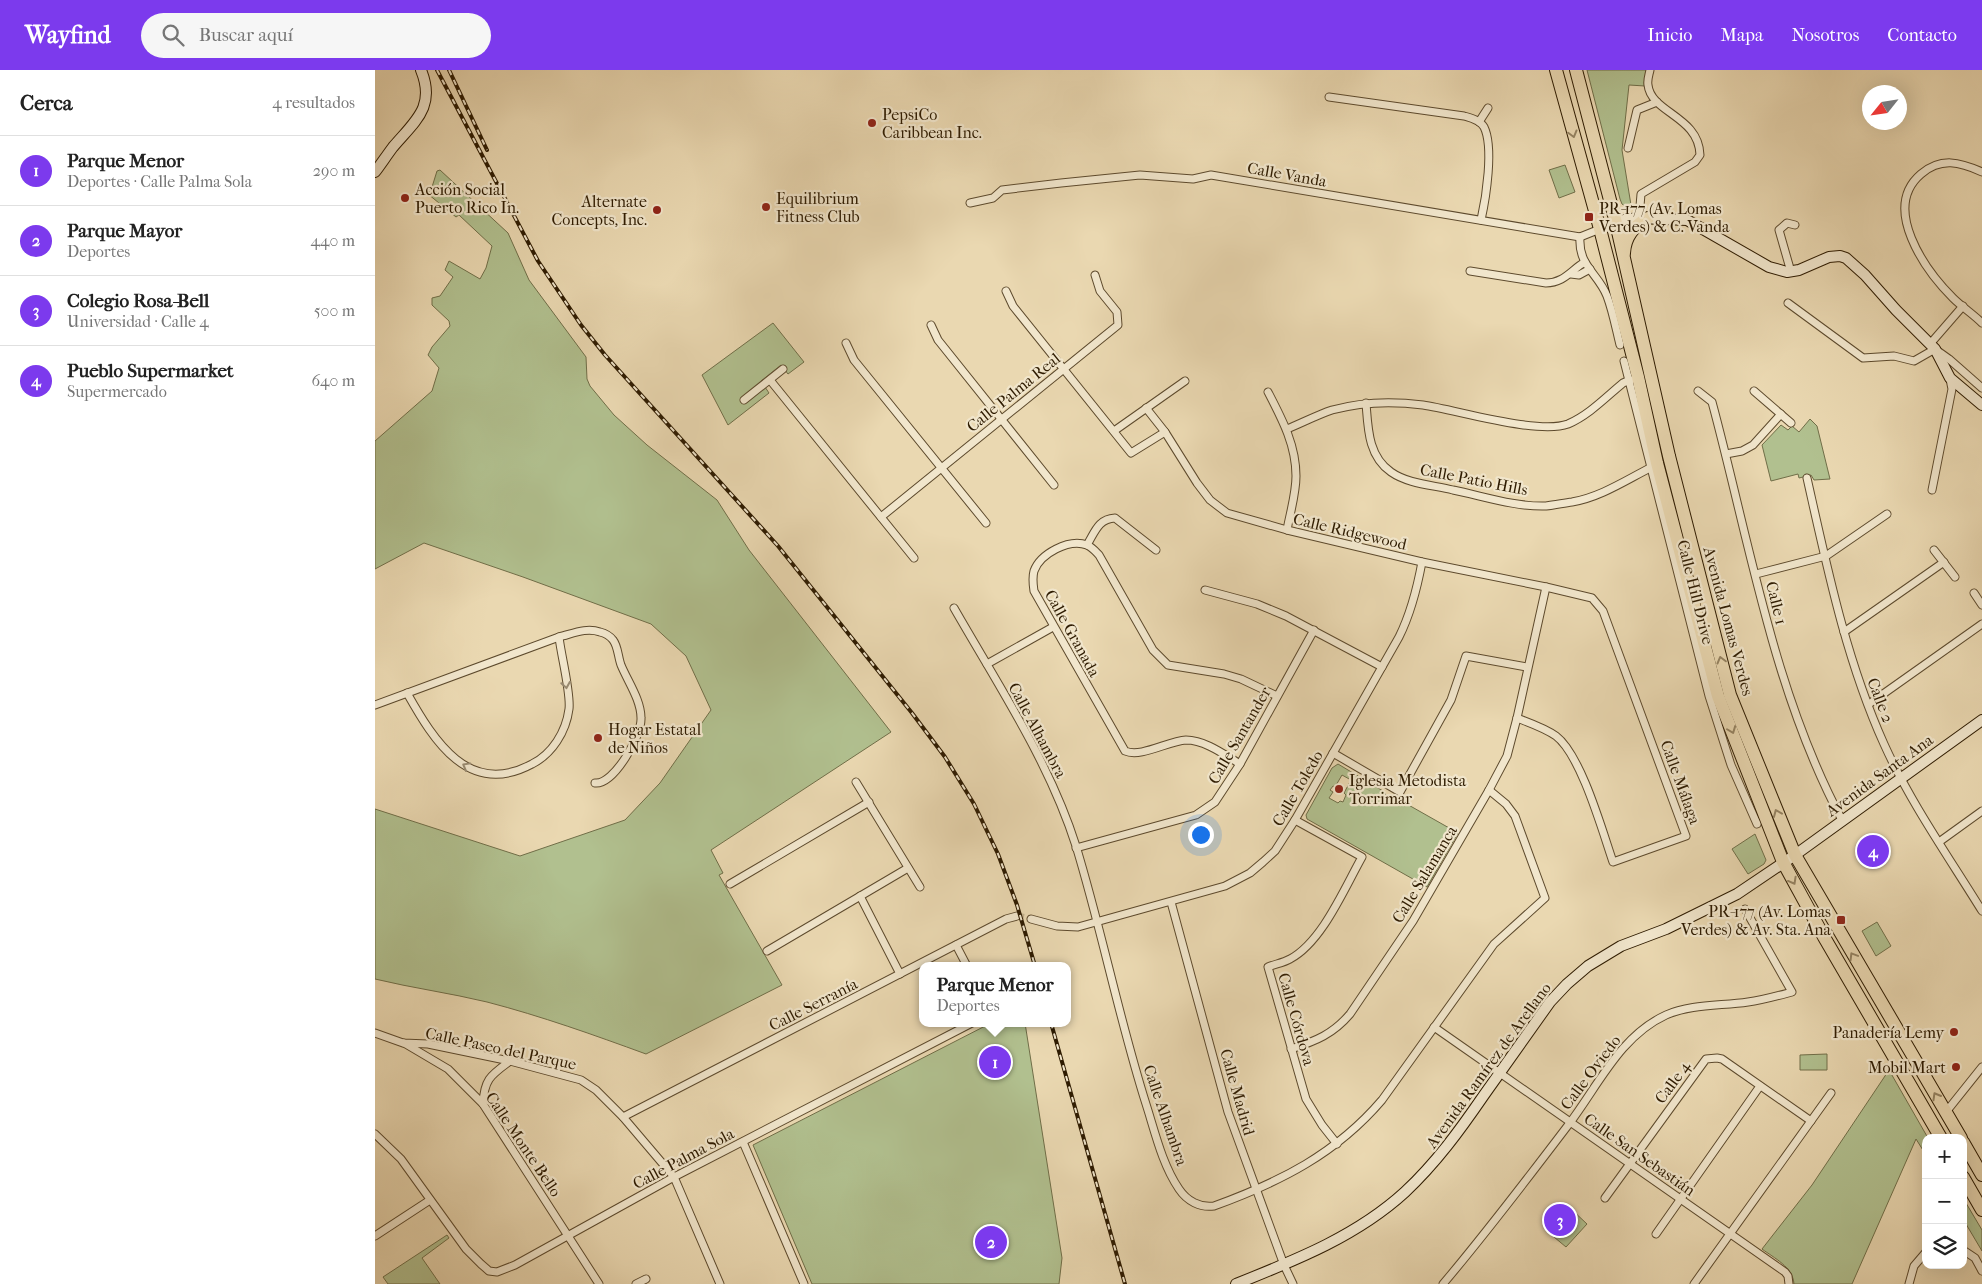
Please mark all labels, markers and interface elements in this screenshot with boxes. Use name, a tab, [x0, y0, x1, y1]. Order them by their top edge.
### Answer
search box	[141, 13, 491, 58]
text: Wayfind	[25, 21, 111, 49]
icon: search	[159, 21, 187, 49]
text: Buscar aquí	[199, 24, 293, 46]
text: Inicio	[1648, 25, 1693, 46]
text: Mapa	[1721, 25, 1763, 46]
text: Nosotros	[1791, 25, 1859, 46]
text: Contacto	[1887, 25, 1957, 46]
north arrow	[1862, 85, 1907, 130]
text: Cerca	[20, 91, 72, 115]
text: 4 resultados	[272, 93, 355, 112]
place label: PepsiCo Caribbean Inc.	[882, 105, 982, 142]
marker: PepsiCo Caribbean Inc.	[866, 117, 878, 129]
one-way arrow	[1568, 129, 1578, 137]
text: Parque Menor	[67, 150, 184, 172]
street label: Calle Vanda	[1246, 158, 1329, 191]
text: 1	[33, 161, 39, 180]
text: 290 m	[313, 161, 355, 180]
text: Deportes · Calle Palma Sola	[67, 172, 252, 191]
place label: Acción Social Puerto Rico In.	[414, 180, 519, 217]
place label: Equilibrium Fitness Club	[776, 189, 860, 226]
marker: Acción Social Puerto Rico In.	[399, 192, 411, 204]
place label: Alternate Concepts, Inc.	[551, 192, 647, 229]
place label: PR-177 (Av. Lomas Verdes) & C. Vanda	[1598, 199, 1730, 236]
marker: Equilibrium Fitness Club	[760, 201, 772, 213]
marker: Alternate Concepts, Inc.	[651, 204, 663, 216]
marker: PR-177 (Av. Lomas Verdes) & C. Vanda	[1583, 211, 1595, 223]
text: Parque Mayor	[67, 220, 182, 242]
text: 2	[32, 231, 40, 250]
text: 440 m	[310, 231, 355, 250]
text: Deportes	[67, 242, 130, 261]
text: Colegio Rosa-Bell	[67, 290, 209, 312]
text: 3	[33, 301, 39, 320]
text: 500 m	[314, 301, 355, 320]
text: Universidad · Calle 4	[67, 312, 209, 331]
street label: Calle Palma Real	[963, 349, 1064, 436]
text: Pueblo Supermarket	[67, 360, 234, 382]
text: 4	[31, 371, 41, 390]
text: 640 m	[311, 371, 355, 390]
text: Supermercado	[67, 382, 167, 401]
street label: Calle Patio Hills	[1419, 460, 1529, 499]
street label: Calle Ridgewood	[1291, 509, 1409, 554]
street label: Calle Hill Drive	[1673, 538, 1718, 646]
street label: Avenida Lomas Verdes	[1699, 544, 1758, 698]
street label: Calle 1	[1762, 579, 1791, 627]
street label: Calle Granada	[1041, 586, 1105, 681]
one-way arrow	[1716, 657, 1726, 665]
street label: Calle 2	[1863, 675, 1898, 725]
street label: Calle Alhambra	[1004, 679, 1071, 782]
one-way arrow	[560, 682, 571, 690]
street label: Calle Santander	[1204, 683, 1275, 787]
place label: Hogar Estatal de Niños	[608, 720, 702, 757]
one-way arrow	[1726, 726, 1736, 734]
street label: Avenida Santa Ana	[1821, 730, 1937, 821]
marker: Hogar Estatal de Niños	[592, 732, 604, 744]
street label: Calle Málaga	[1657, 738, 1705, 827]
street label: Calle Toledo	[1268, 747, 1327, 830]
one-way arrow	[463, 762, 472, 772]
place label: Iglesia Metodista Torrimar	[1349, 771, 1467, 808]
marker: Iglesia Metodista Torrimar	[1333, 783, 1345, 795]
one-way arrow	[1772, 809, 1783, 818]
your location	[1188, 822, 1214, 848]
street label: Calle Salamanca	[1388, 822, 1461, 926]
pin: 4	[1857, 832, 1889, 870]
one-way arrow	[1787, 875, 1797, 884]
place label: PR-177 (Av. Lomas Verdes) & Av. Sta. Ana	[1680, 902, 1832, 939]
marker: PR-177 (Av. Lomas Verdes) & Av. Sta. Ana	[1835, 914, 1847, 926]
one-way arrow	[1850, 952, 1860, 961]
popup	[919, 962, 1071, 1027]
street label: Calle Córdova	[1274, 971, 1319, 1068]
street label: Calle Serranía	[766, 974, 861, 1035]
text: Parque Menor	[936, 974, 1054, 996]
street label: Avenida Ramírez de Arellano	[1421, 979, 1555, 1153]
text: Deportes	[936, 996, 1000, 1015]
street label: Calle Paseo del Parque	[424, 1023, 578, 1074]
place label: Panadería Lemy	[1832, 1023, 1944, 1042]
marker: Panadería Lemy	[1948, 1026, 1960, 1038]
street label: Calle Oviedo	[1556, 1031, 1625, 1113]
pin: 1	[979, 1043, 1011, 1081]
street label: Calle Madrid	[1216, 1047, 1259, 1138]
street label: Calle 4	[1651, 1057, 1694, 1107]
place label: Mobil Mart	[1868, 1058, 1946, 1077]
marker: Mobil Mart	[1950, 1061, 1962, 1073]
street label: Calle Alhambra	[1139, 1062, 1192, 1169]
street label: Calle Monte Bello	[482, 1088, 566, 1200]
one-way arrow	[1933, 1092, 1943, 1101]
street label: Calle San Sebastián	[1580, 1109, 1700, 1200]
street label: Calle Palma Sola	[629, 1124, 738, 1193]
map controls	[1922, 1134, 1967, 1269]
button: +	[1922, 1134, 1967, 1179]
button: −	[1922, 1179, 1967, 1224]
pin: 3	[1544, 1201, 1576, 1239]
pin: 2	[975, 1223, 1007, 1261]
button: layers	[1922, 1224, 1967, 1269]

